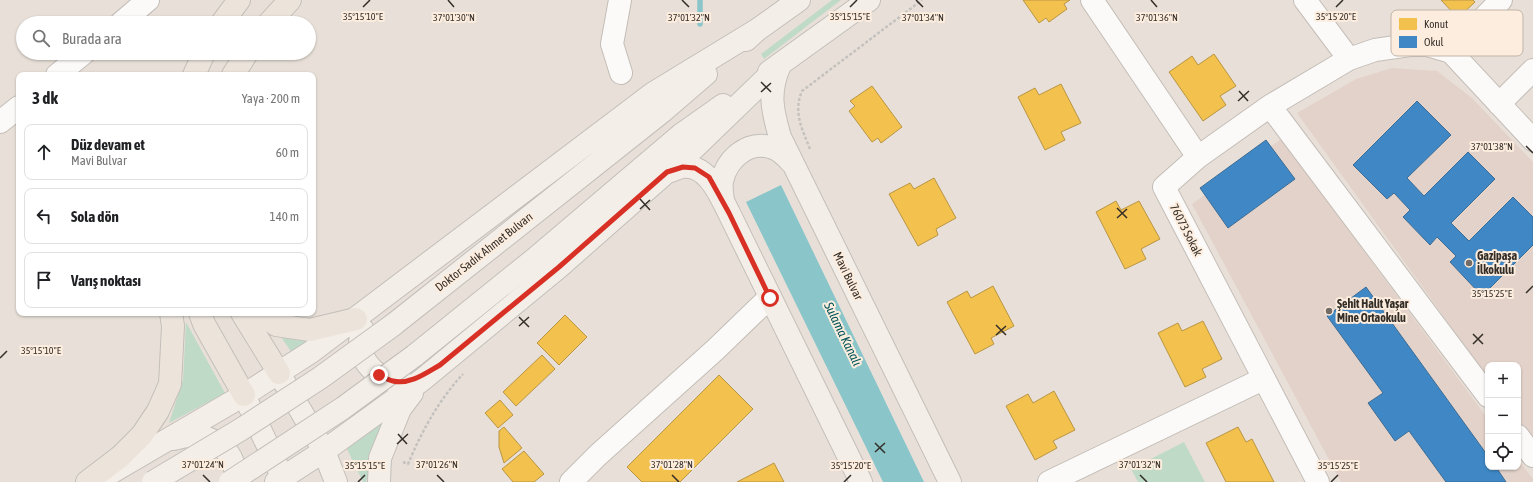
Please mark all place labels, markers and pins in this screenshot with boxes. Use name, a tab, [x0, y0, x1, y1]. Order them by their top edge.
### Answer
place label: Gazipaşa İlkokulu	[1477, 249, 1518, 277]
marker: Gazipaşa İlkokulu	[1464, 258, 1474, 268]
place label: Şehit Halit Yaşar Mine Ortaokulu	[1337, 297, 1409, 325]
marker: Şehit Halit Yaşar Mine Ortaokulu	[1324, 306, 1334, 316]

